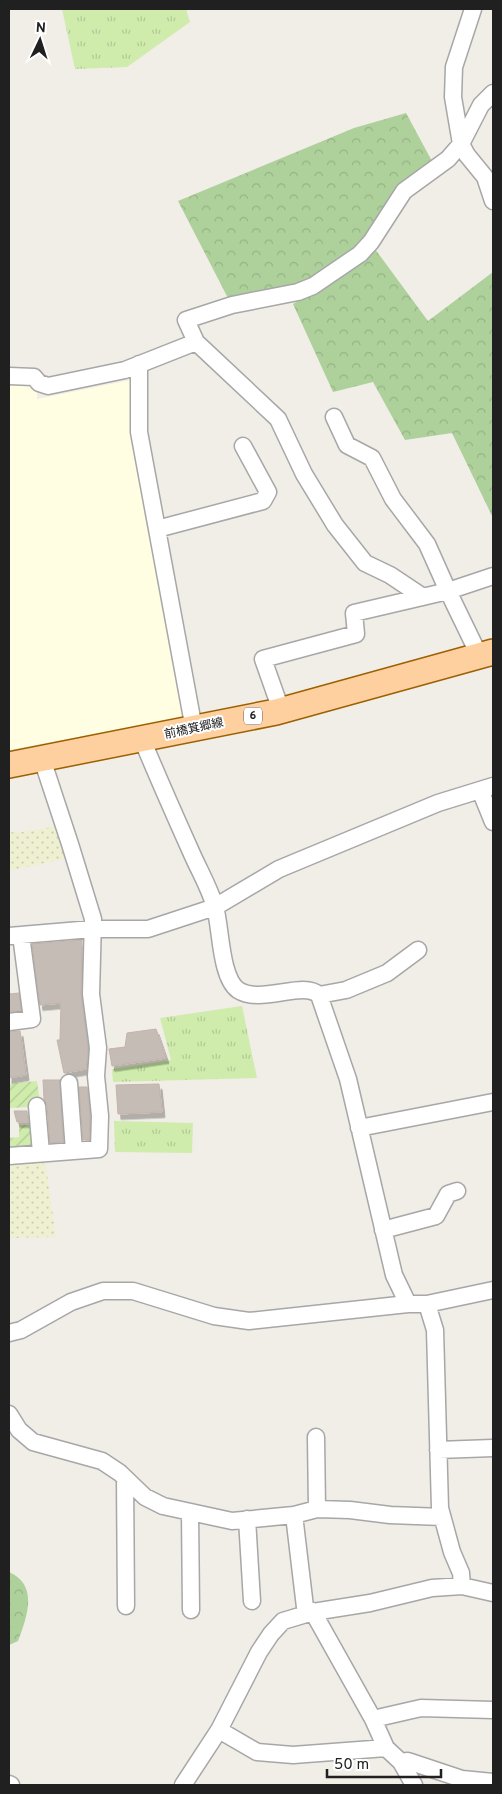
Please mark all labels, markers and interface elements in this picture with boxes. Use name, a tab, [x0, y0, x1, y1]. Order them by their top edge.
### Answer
north arrow	[15, 15, 65, 65]
text: N	[35, 20, 46, 37]
road number: 6	[244, 708, 262, 724]
street label: 前橋箕郷線	[163, 715, 225, 743]
scale bar	[327, 1746, 441, 1778]
text: 50 m	[334, 1756, 369, 1775]

